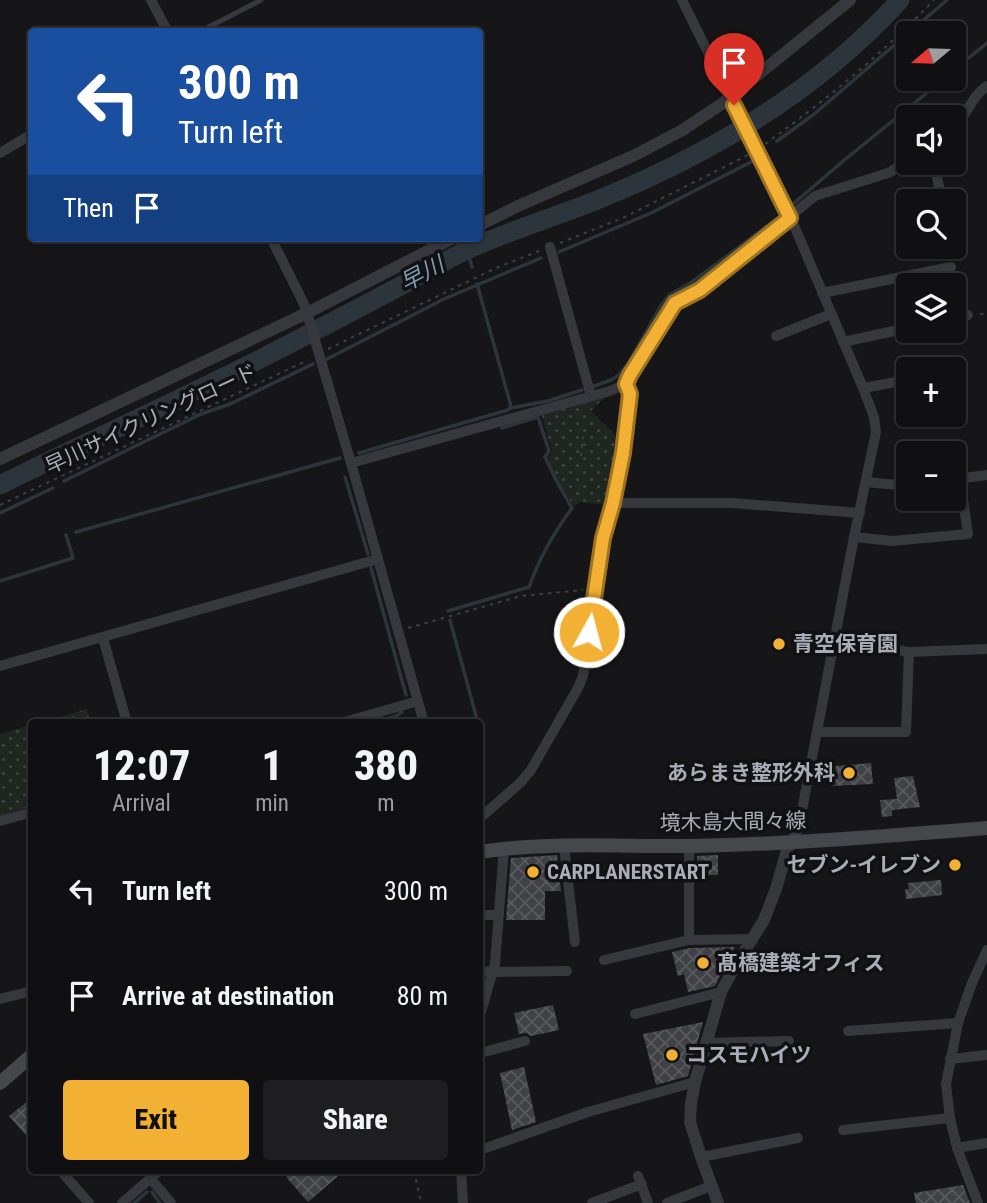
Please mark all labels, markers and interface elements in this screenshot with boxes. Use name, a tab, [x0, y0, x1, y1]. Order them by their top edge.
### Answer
north arrow	[896, 21, 966, 91]
map controls	[896, 21, 966, 511]
pin	[704, 33, 764, 105]
icon: arrive	[715, 44, 753, 82]
text: 300 m	[178, 54, 300, 111]
icon: left	[63, 56, 154, 147]
button: sound	[896, 105, 966, 175]
text: Turn left	[178, 113, 283, 151]
icon: arrive	[128, 189, 166, 227]
button: search	[896, 189, 966, 259]
text: Then	[63, 193, 114, 223]
water label: 早川	[395, 250, 451, 297]
button: layers	[896, 273, 966, 343]
button: +	[896, 357, 966, 427]
street label: 早川サイクリングロード	[41, 359, 261, 479]
button: −	[896, 441, 966, 511]
position arrow	[552, 595, 626, 669]
place label: 青空保育園	[793, 632, 898, 656]
marker: 青空保育園	[771, 636, 787, 652]
text: 12:07	[93, 741, 190, 790]
text: 1	[261, 741, 283, 790]
text: 380	[354, 741, 418, 790]
place label: あらまき整形外科	[667, 761, 835, 785]
marker: あらまき整形外科	[841, 765, 857, 781]
text: Arrival	[112, 790, 171, 817]
text: min	[255, 790, 289, 817]
text: m	[377, 790, 395, 817]
street label: 境木島大間々線	[659, 809, 807, 835]
place label: セブン-イレブン	[786, 853, 941, 877]
marker: セブン-イレブン	[947, 857, 963, 873]
place label: CARPLANERSTART	[547, 860, 709, 884]
marker: CARPLANERSTART	[525, 864, 541, 880]
icon: left	[63, 872, 101, 910]
text: Turn left	[122, 876, 211, 906]
text: 300 m	[384, 876, 448, 906]
place label: 髙橋建築オフィス	[717, 951, 885, 975]
marker: 髙橋建築オフィス	[695, 955, 711, 971]
icon: arrive	[63, 977, 101, 1015]
text: Arrive at destination	[122, 981, 334, 1011]
text: 80 m	[397, 981, 448, 1011]
place label: コスモハイツ	[686, 1043, 812, 1067]
marker: コスモハイツ	[664, 1047, 680, 1063]
button: Exit	[63, 1080, 249, 1160]
button: Share	[263, 1080, 448, 1160]

